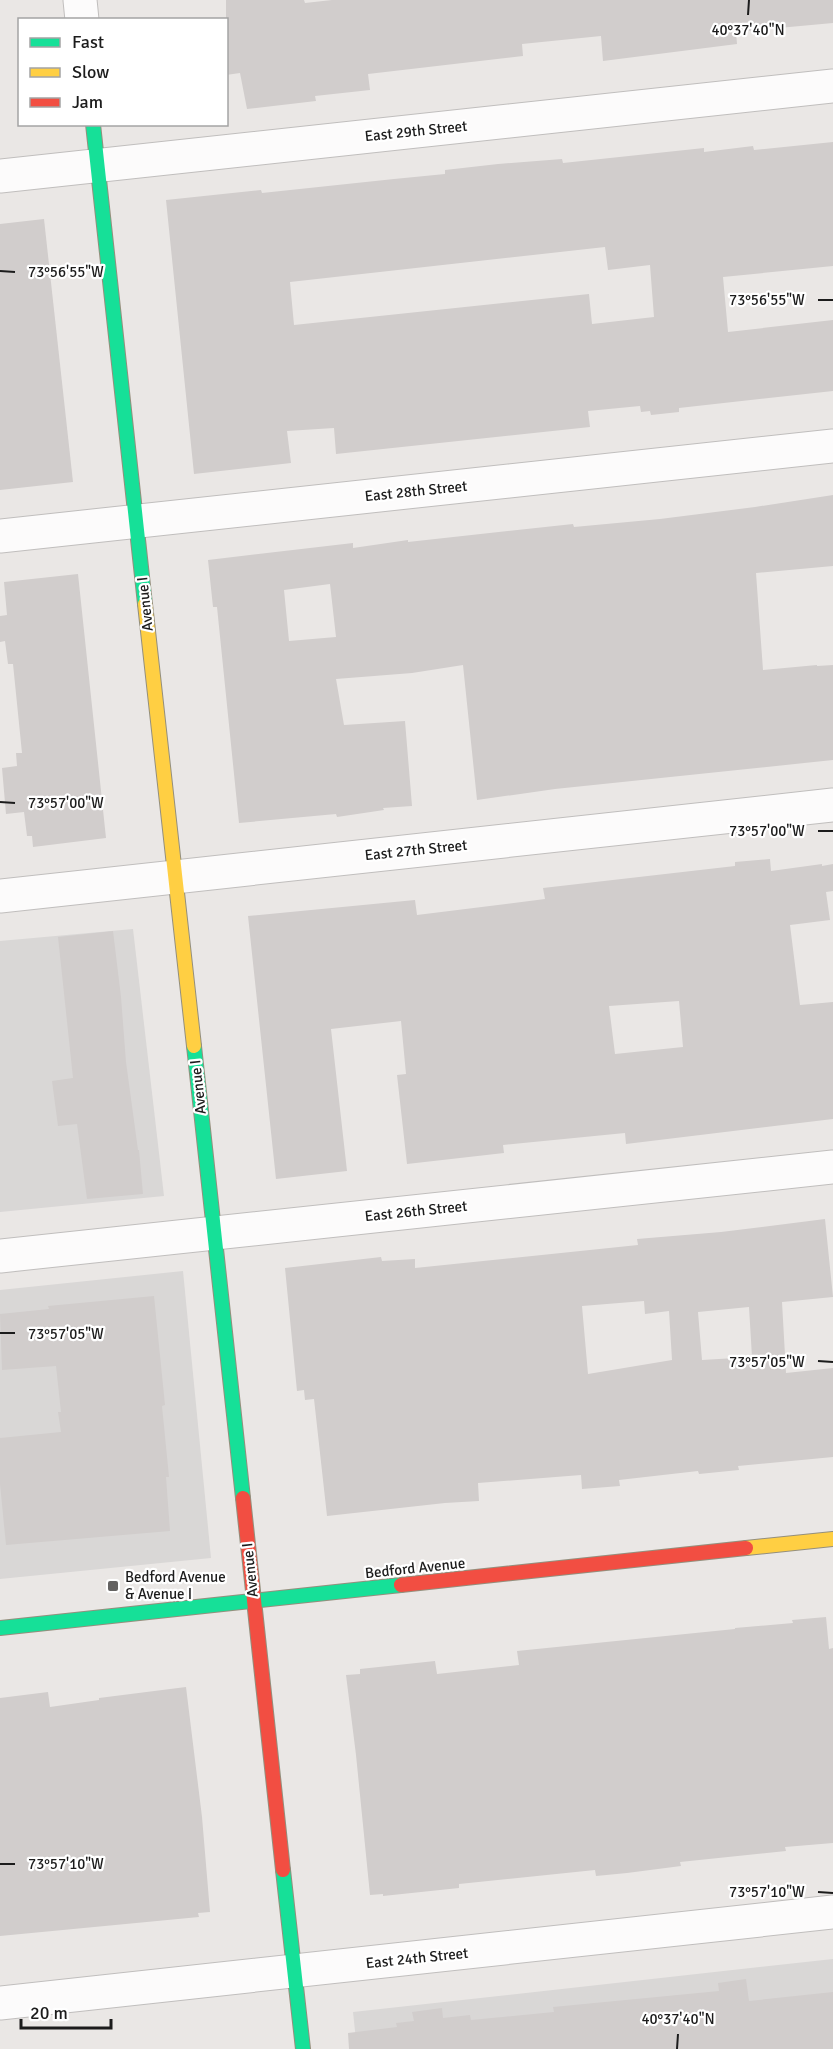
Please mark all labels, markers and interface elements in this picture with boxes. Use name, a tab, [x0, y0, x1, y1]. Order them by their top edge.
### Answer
legend	[18, 18, 228, 126]
text: 40°37'40"N	[711, 21, 785, 39]
text: Fast	[72, 31, 104, 53]
text: Slow	[72, 61, 109, 83]
text: Jam	[72, 91, 103, 113]
street label: East 29th Street	[364, 117, 468, 145]
text: 73°56'55"W	[28, 263, 104, 281]
text: 73°56'55"W	[729, 291, 805, 309]
street label: East 28th Street	[364, 477, 468, 505]
street label: Avenue I	[133, 576, 157, 632]
text: 73°57'00"W	[28, 794, 104, 812]
text: 73°57'00"W	[729, 822, 805, 840]
street label: East 27th Street	[364, 836, 468, 864]
street label: Avenue I	[186, 1059, 210, 1115]
street label: East 26th Street	[364, 1197, 468, 1225]
text: 73°57'05"W	[28, 1325, 104, 1343]
text: 73°57'05"W	[729, 1353, 805, 1371]
street label: Avenue I	[238, 1542, 262, 1598]
street label: Bedford Avenue	[364, 1554, 466, 1582]
place label: Bedford Avenue & Avenue I	[125, 1568, 226, 1603]
marker: Bedford Avenue & Avenue I	[106, 1579, 120, 1593]
text: 73°57'10"W	[28, 1855, 104, 1873]
text: 73°57'10"W	[729, 1883, 805, 1901]
street label: East 24th Street	[365, 1944, 469, 1972]
scale bar	[21, 1992, 111, 2030]
text: 20 m	[30, 2002, 68, 2024]
text: 40°37'40"N	[641, 2010, 715, 2028]

